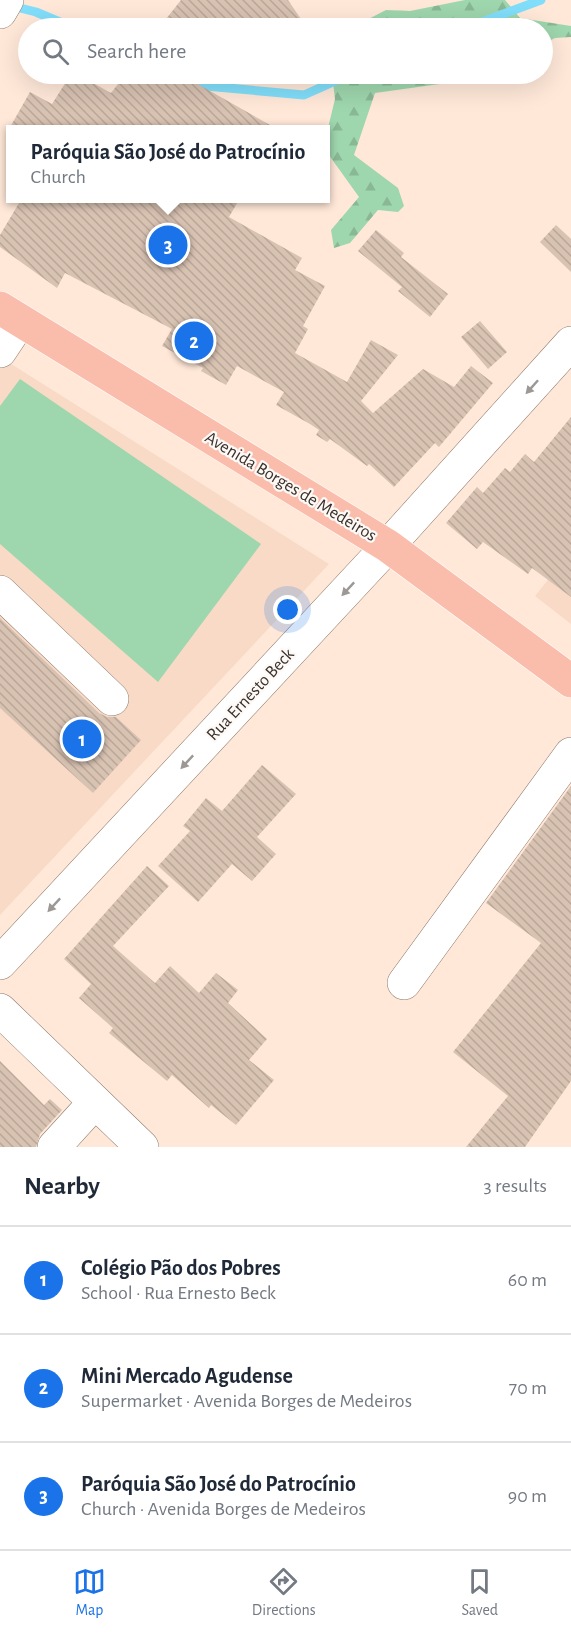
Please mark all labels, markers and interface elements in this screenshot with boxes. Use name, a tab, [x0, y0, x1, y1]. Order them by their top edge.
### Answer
search box	[18, 18, 553, 84]
icon: search	[39, 35, 72, 68]
text: Search here	[87, 40, 186, 62]
popup	[6, 125, 330, 203]
text: Paróquia São José do Patrocínio	[31, 141, 305, 163]
text: Church	[31, 167, 86, 187]
pin: 3	[148, 222, 188, 268]
pin: 2	[174, 318, 214, 364]
one-way arrow	[525, 379, 539, 394]
street label: Avenida Borges de Medeiros	[202, 429, 379, 545]
one-way arrow	[341, 581, 355, 596]
your location	[273, 595, 302, 624]
street label: Rua Ernesto Beck	[204, 644, 298, 744]
pin: 1	[62, 716, 101, 762]
one-way arrow	[180, 755, 194, 770]
one-way arrow	[48, 897, 61, 912]
text: Nearby	[24, 1173, 100, 1199]
text: 3 results	[483, 1176, 547, 1196]
text: Colégio Pão dos Pobres	[81, 1257, 281, 1279]
text: 1	[40, 1270, 47, 1290]
text: 60 m	[508, 1270, 547, 1290]
text: School · Rua Ernesto Beck	[81, 1283, 276, 1303]
text: Mini Mercado Agudense	[81, 1365, 293, 1387]
text: 2	[39, 1378, 48, 1398]
text: 70 m	[509, 1378, 547, 1398]
text: Supermarket · Avenida Borges de Medeiros	[81, 1391, 412, 1411]
text: Paróquia São José do Patrocínio	[81, 1473, 356, 1495]
text: 3	[39, 1486, 48, 1506]
text: 90 m	[508, 1486, 547, 1506]
text: Church · Avenida Borges de Medeiros	[81, 1499, 366, 1519]
tab: Map	[73, 1565, 106, 1620]
tab: Directions	[252, 1565, 316, 1620]
tab: Saved	[461, 1565, 498, 1620]

